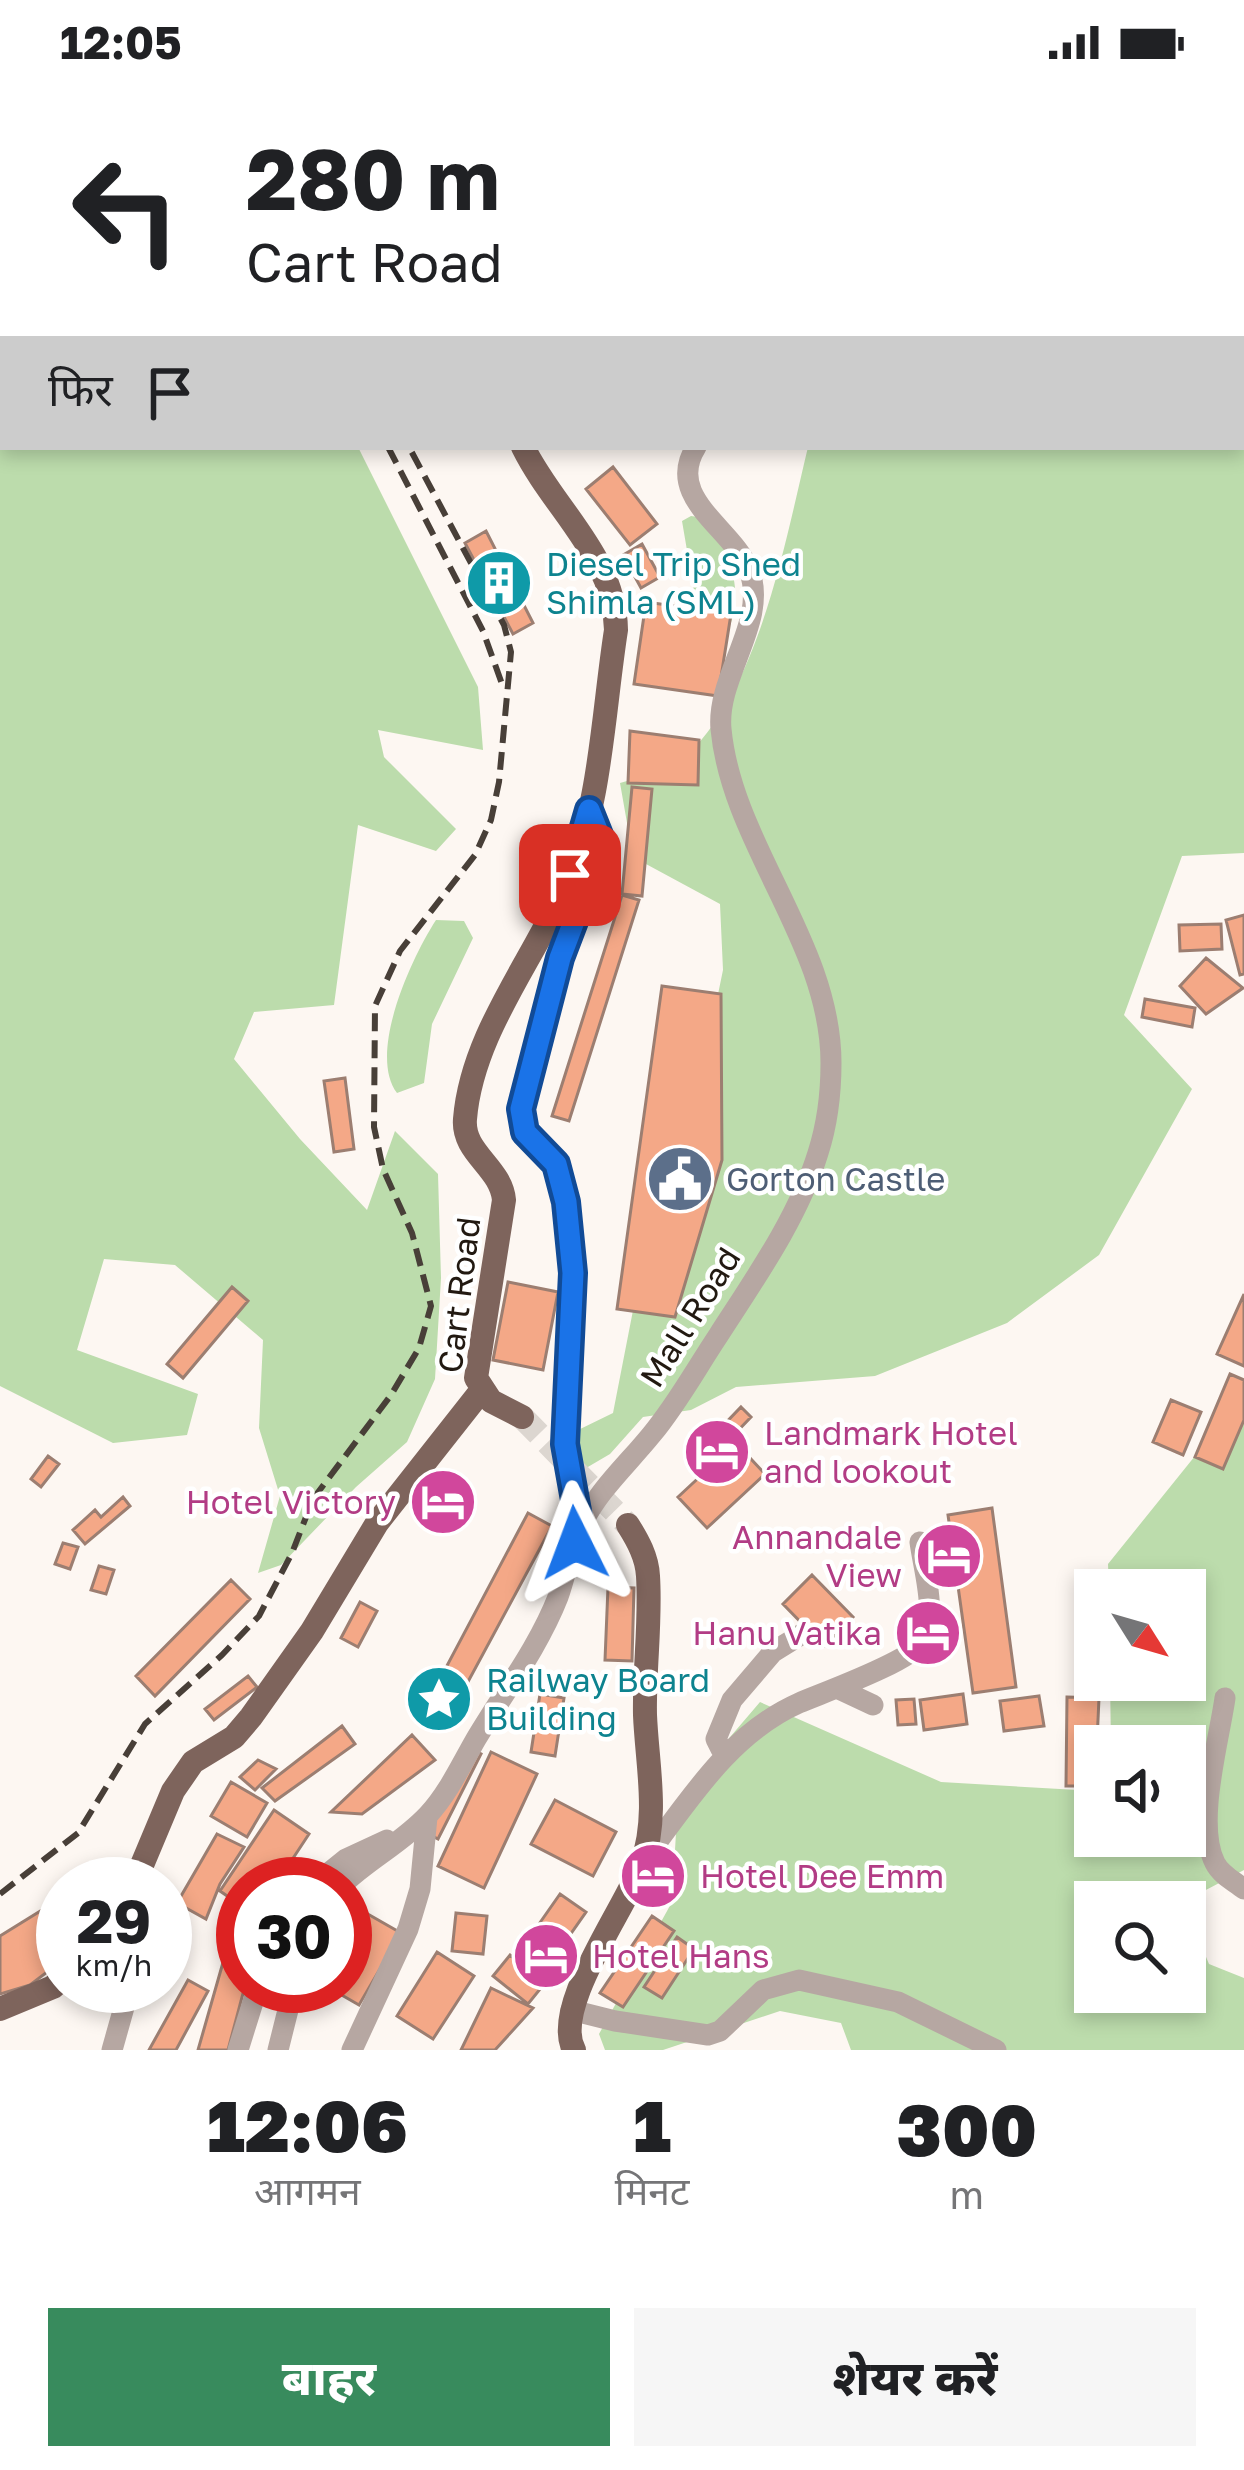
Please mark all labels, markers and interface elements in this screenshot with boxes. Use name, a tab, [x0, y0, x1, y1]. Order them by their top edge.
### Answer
text: 12:05	[60, 15, 182, 69]
text: 280 m	[246, 128, 500, 228]
icon: left	[48, 132, 204, 288]
text: Cart Road	[246, 229, 503, 294]
icon: arrive	[137, 360, 203, 426]
text: फिर	[48, 362, 113, 416]
place label: Diesel Trip Shed Shimla (SML)	[546, 544, 801, 621]
building icon: Diesel Trip Shed Shimla (SML)	[464, 548, 534, 618]
pin	[519, 824, 621, 926]
icon: arrive	[537, 842, 603, 908]
public building icon: Gorton Castle	[645, 1144, 715, 1214]
place label: Gorton Castle	[726, 1159, 945, 1198]
street label: Cart Road	[430, 1215, 487, 1375]
street label: Mall Road	[631, 1240, 748, 1394]
place label: Landmark Hotel and lookout	[764, 1413, 1018, 1490]
hotel icon: Landmark Hotel and lookout	[682, 1417, 752, 1487]
hotel icon: Hotel Victory	[408, 1467, 478, 1537]
position arrow	[512, 1480, 638, 1606]
place label: Hotel Victory	[186, 1482, 396, 1521]
place label: Annandale View	[732, 1517, 902, 1594]
hotel icon: Annandale View	[914, 1521, 984, 1591]
north arrow	[1074, 1569, 1206, 1701]
map controls	[1074, 1569, 1206, 2013]
hotel icon: Hanu Vatika	[893, 1598, 963, 1668]
place label: Hanu Vatika	[692, 1613, 882, 1652]
place label: Railway Board Building	[486, 1660, 710, 1737]
place icon: Railway Board Building	[404, 1664, 474, 1734]
button: sound	[1074, 1725, 1206, 1857]
hotel icon: Hotel Dee Emm	[618, 1841, 688, 1911]
place label: Hotel Dee Emm	[700, 1856, 944, 1895]
speed limit sign: 30	[216, 1857, 372, 2013]
button: search	[1074, 1881, 1206, 2013]
text: 29	[77, 1884, 151, 1956]
hotel icon: Hotel Hans	[511, 1921, 581, 1991]
place label: Hotel Hans	[592, 1936, 770, 1975]
text: km/h	[76, 1947, 152, 1983]
text: 12:06	[207, 2081, 408, 2168]
text: 1	[633, 2081, 671, 2168]
text: 300	[897, 2085, 1037, 2172]
text: आगमन	[254, 2167, 361, 2214]
text: मिनट	[615, 2167, 690, 2214]
text: m	[949, 2171, 984, 2218]
button: बाहर	[48, 2308, 610, 2446]
button: शेयर करें	[634, 2308, 1196, 2446]

